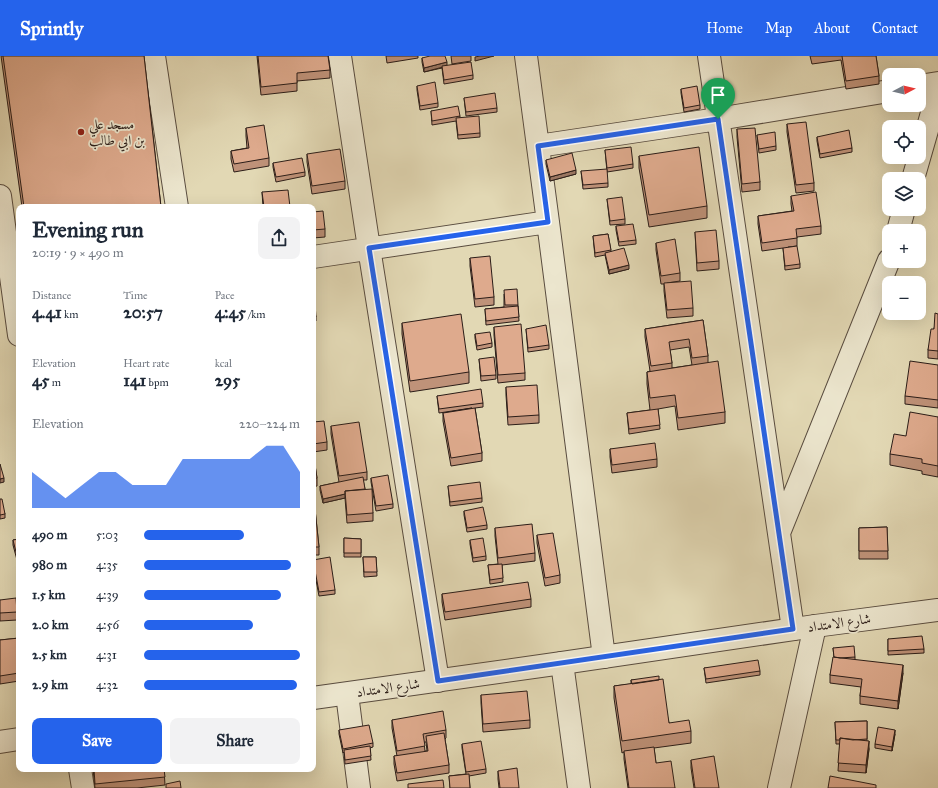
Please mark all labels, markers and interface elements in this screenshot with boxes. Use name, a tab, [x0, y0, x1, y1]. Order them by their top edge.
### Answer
text: Sprintly	[20, 17, 83, 40]
text: Home	[706, 20, 743, 37]
text: Map	[765, 20, 792, 37]
text: About	[814, 20, 850, 37]
text: Contact	[872, 20, 918, 37]
north arrow	[882, 68, 926, 112]
map controls	[882, 68, 926, 320]
pin	[701, 78, 735, 119]
icon: arrive	[707, 84, 729, 106]
place label: مسجد علي بن ابي طالب	[89, 116, 145, 152]
button: locate	[882, 120, 926, 164]
marker: مسجد علي بن ابي طالب	[76, 127, 86, 137]
button: layers	[882, 172, 926, 216]
text: Evening run	[32, 216, 144, 243]
button: share	[258, 217, 300, 259]
button: +	[882, 224, 926, 268]
text: 20:19 · 9 × 490 m	[32, 245, 124, 261]
button: −	[882, 276, 926, 320]
text: Distance	[32, 289, 71, 302]
text: Time	[123, 289, 148, 302]
text: Pace	[215, 289, 235, 302]
text: 4.41	[32, 302, 62, 323]
text: 20:57	[123, 302, 163, 323]
text: 4:45	[215, 302, 246, 323]
text: km	[62, 308, 78, 321]
text: /km	[246, 308, 265, 321]
text: Elevation	[32, 357, 76, 370]
text: Heart rate	[123, 357, 170, 370]
text: kcal	[215, 357, 232, 370]
text: 45	[32, 370, 49, 391]
text: 141	[123, 370, 146, 391]
text: 295	[215, 370, 240, 391]
text: m	[49, 376, 61, 389]
text: bpm	[146, 376, 169, 389]
text: Elevation	[32, 416, 84, 432]
text: 220–224 m	[239, 416, 300, 432]
text: 490 m	[32, 527, 68, 543]
text: 5:03	[96, 527, 118, 543]
text: 980 m	[32, 557, 67, 573]
text: 4:35	[96, 557, 118, 573]
text: 1.5 km	[32, 587, 65, 603]
text: 4:39	[96, 587, 119, 603]
street label: شارع الامتداد	[806, 610, 872, 639]
text: 2.0 km	[32, 617, 69, 633]
text: 4:56	[96, 617, 119, 633]
text: 2.5 km	[32, 647, 67, 663]
text: 4:31	[96, 647, 117, 663]
street label: شارع الامتداد	[355, 675, 421, 704]
text: 2.9 km	[32, 677, 68, 693]
text: 4:32	[96, 677, 118, 693]
button: Save	[32, 718, 162, 764]
button: Share	[170, 718, 300, 764]

